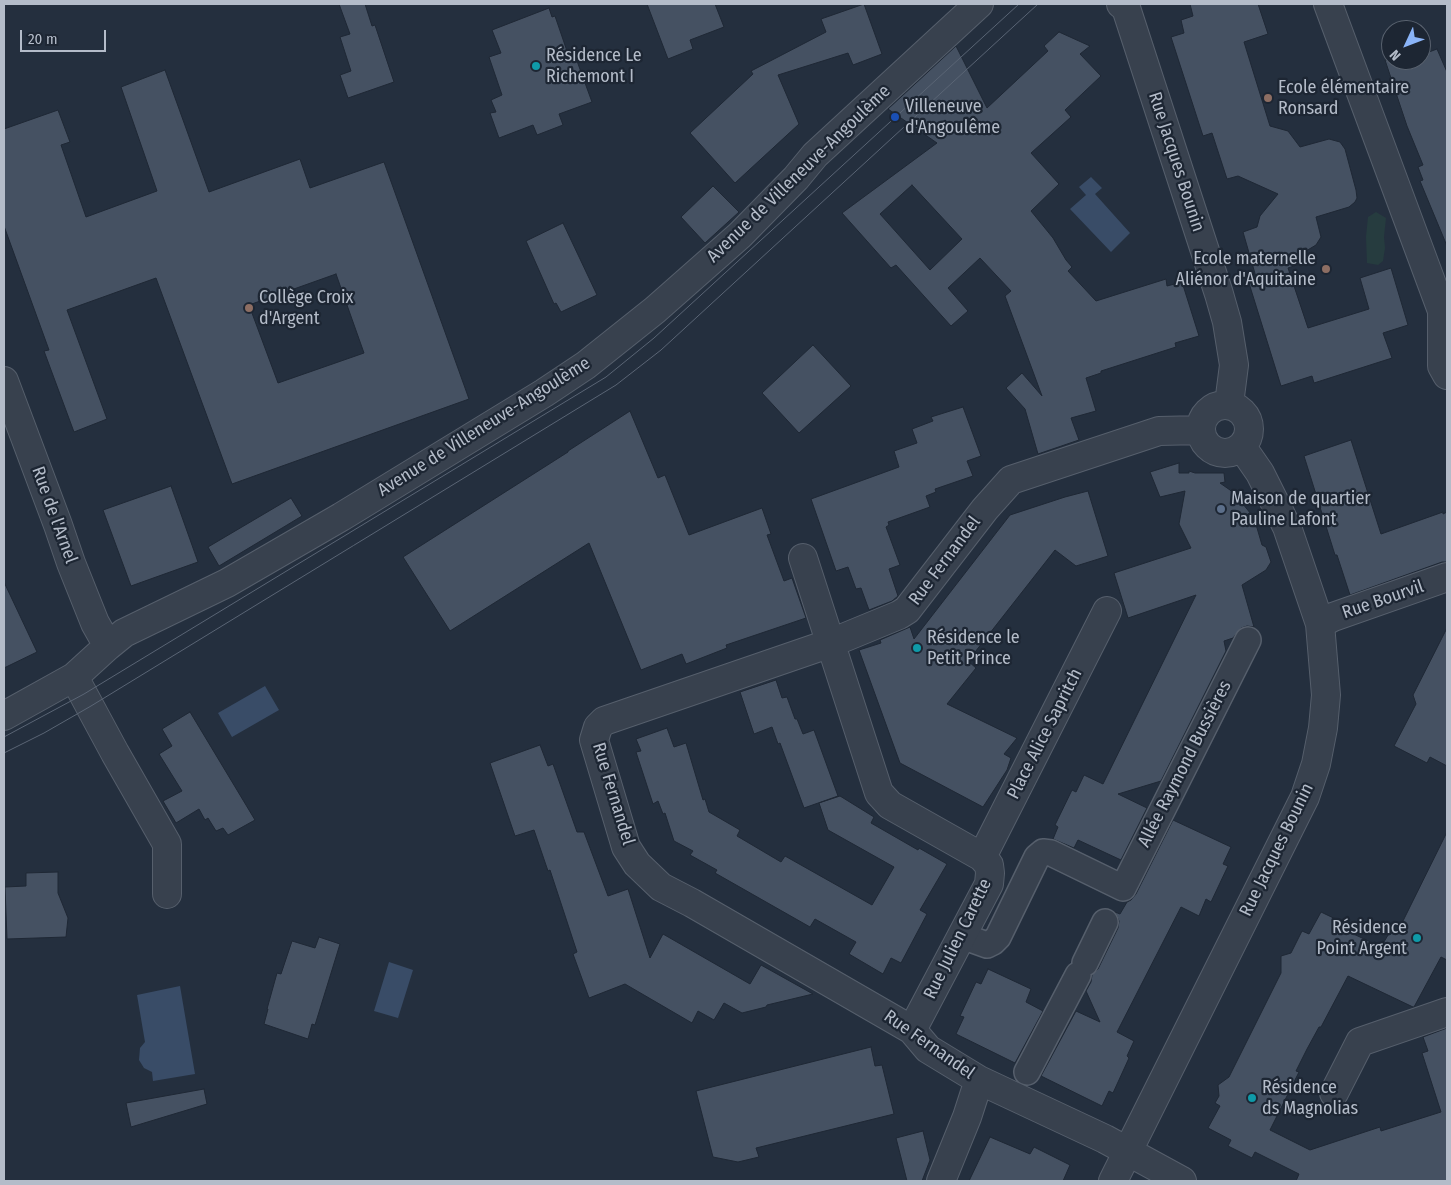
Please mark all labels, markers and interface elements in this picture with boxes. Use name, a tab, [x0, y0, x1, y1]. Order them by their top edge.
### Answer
scale bar	[22, 20, 109, 52]
north arrow	[1381, 20, 1431, 70]
text: 20 m	[28, 30, 58, 48]
place label: Résidence Le Richemont I	[546, 45, 642, 88]
text: N	[1386, 46, 1404, 64]
marker: Résidence Le Richemont I	[530, 60, 542, 72]
place label: Ecole élémentaire Ronsard	[1278, 77, 1409, 120]
street label: Avenue de Villeneuve-Angoulème	[703, 81, 895, 267]
street label: Rue Jacques Bounin	[1143, 89, 1209, 235]
marker: Ecole élémentaire Ronsard	[1262, 92, 1274, 104]
place label: Villeneuve d'Angoulême	[905, 96, 1000, 138]
marker: Villeneuve d'Angoulême	[889, 111, 901, 123]
place label: Ecole maternelle Aliénor d'Aquitaine	[1176, 248, 1316, 290]
marker: Ecole maternelle Aliénor d'Aquitaine	[1320, 263, 1332, 275]
place label: Collège Croix d'Argent	[259, 287, 353, 330]
marker: Collège Croix d'Argent	[243, 302, 255, 314]
street label: Avenue de Villeneuve-Angoulème	[374, 353, 594, 501]
street label: Rue de l'Arnel	[26, 464, 82, 566]
place label: Maison de quartier Pauline Lafont	[1231, 488, 1371, 530]
marker: Maison de quartier Pauline Lafont	[1215, 503, 1227, 515]
street label: Rue Fernandel	[905, 512, 985, 610]
street label: Rue Bourvil	[1339, 576, 1427, 624]
place label: Résidence le Petit Prince	[927, 627, 1020, 670]
marker: Résidence le Petit Prince	[911, 642, 923, 654]
street label: Place Alice Sapritch	[1003, 665, 1087, 803]
street label: Allée Raymond Bussières	[1134, 677, 1236, 851]
street label: Rue Fernandel	[587, 740, 639, 848]
street label: Rue Jacques Bounin	[1235, 780, 1319, 920]
street label: Rue Julien Carette	[919, 875, 997, 1003]
place label: Résidence Point Argent	[1317, 917, 1407, 960]
marker: Résidence Point Argent	[1411, 932, 1423, 944]
street label: Rue Fernandel	[879, 1006, 979, 1084]
place label: Résidence ds Magnolias	[1262, 1077, 1358, 1120]
marker: Résidence ds Magnolias	[1246, 1092, 1258, 1104]

